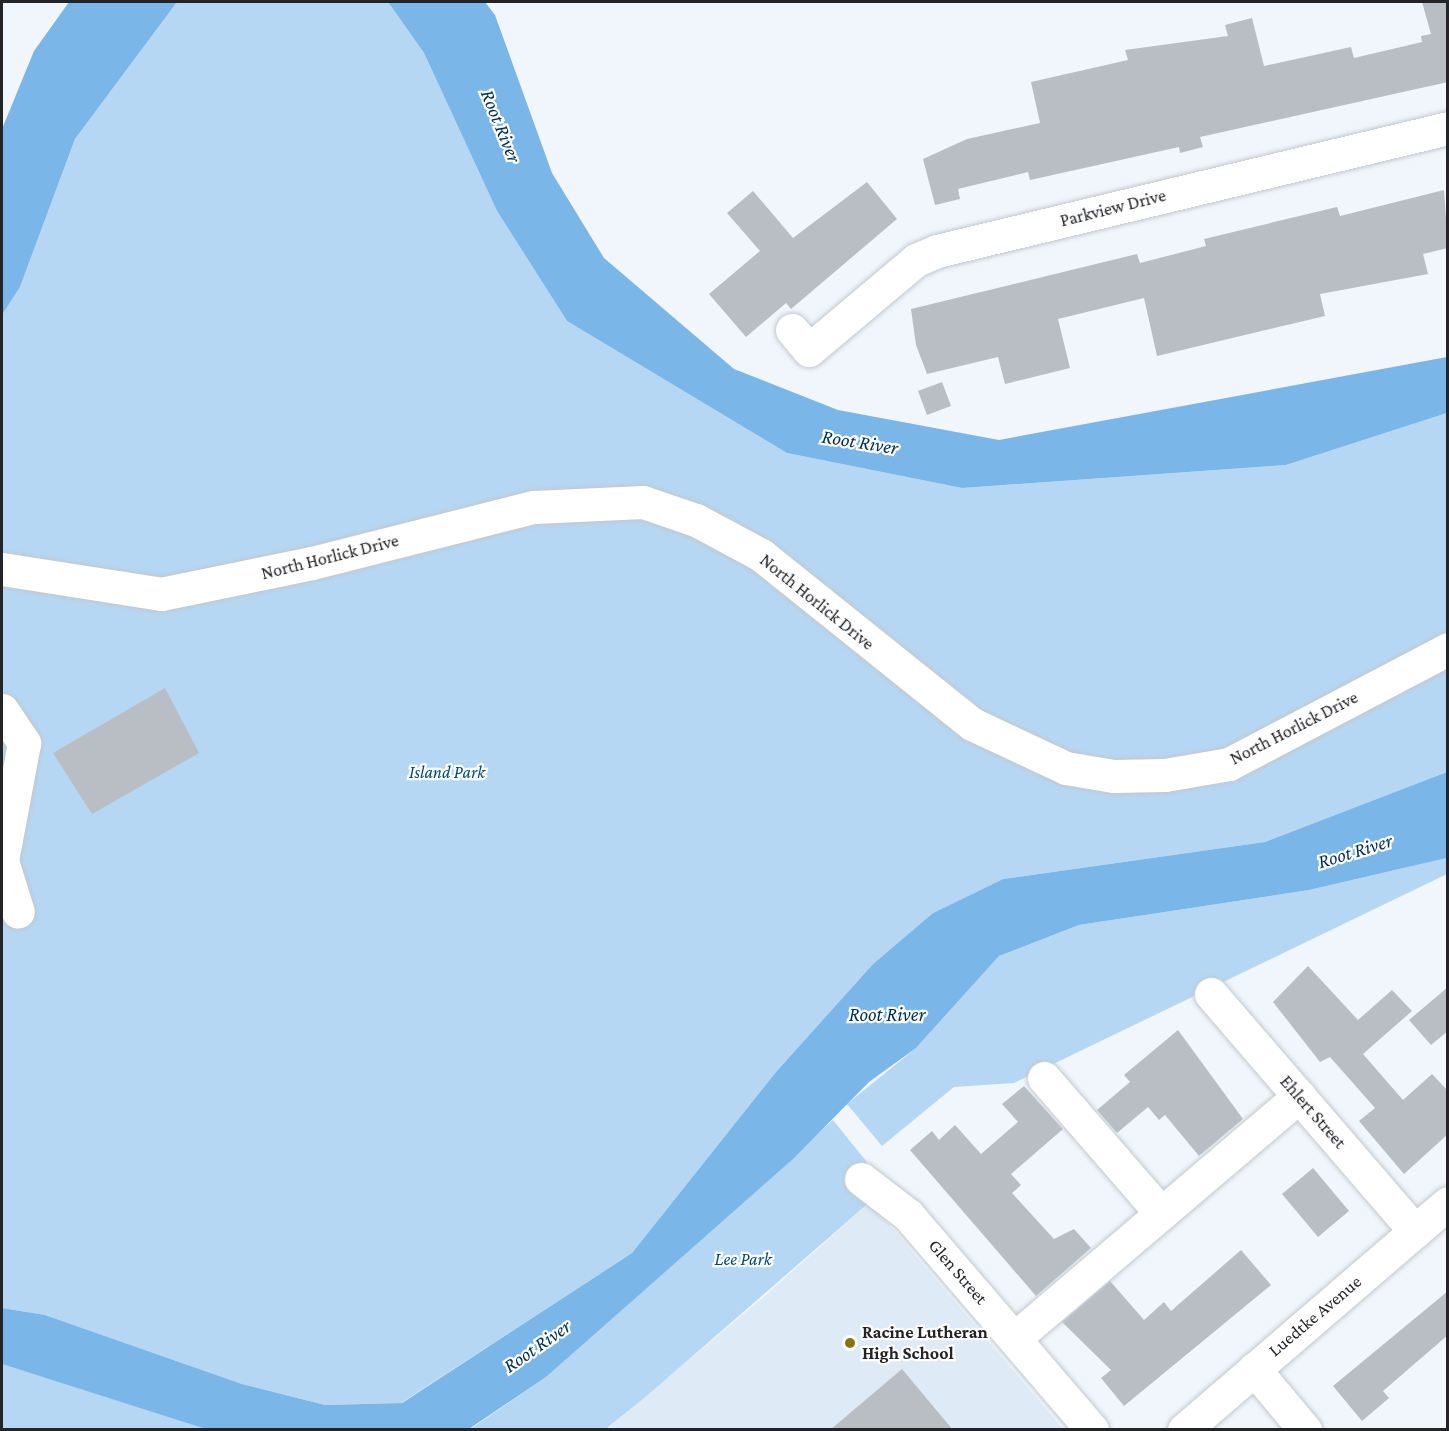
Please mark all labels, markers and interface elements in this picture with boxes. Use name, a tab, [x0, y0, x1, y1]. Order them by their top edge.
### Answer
water label: Root River	[476, 86, 526, 166]
street label: Parkview Drive	[1058, 184, 1168, 232]
water label: Root River	[820, 424, 900, 460]
street label: North Horlick Drive	[259, 529, 401, 585]
street label: North Horlick Drive	[755, 549, 879, 655]
street label: North Horlick Drive	[1226, 686, 1362, 770]
park label: Island Park	[409, 761, 485, 783]
water label: Root River	[1315, 828, 1395, 874]
water label: Root River	[849, 1002, 925, 1026]
street label: Ehlert Street	[1275, 1071, 1351, 1153]
street label: Glen Street	[924, 1235, 992, 1309]
park label: Lee Park	[714, 1248, 772, 1270]
street label: Luedtke Avenue	[1264, 1271, 1366, 1361]
water label: Root River	[499, 1314, 575, 1378]
place label: Racine Lutheran High School	[862, 1322, 988, 1364]
marker: Racine Lutheran High School	[843, 1336, 857, 1350]

